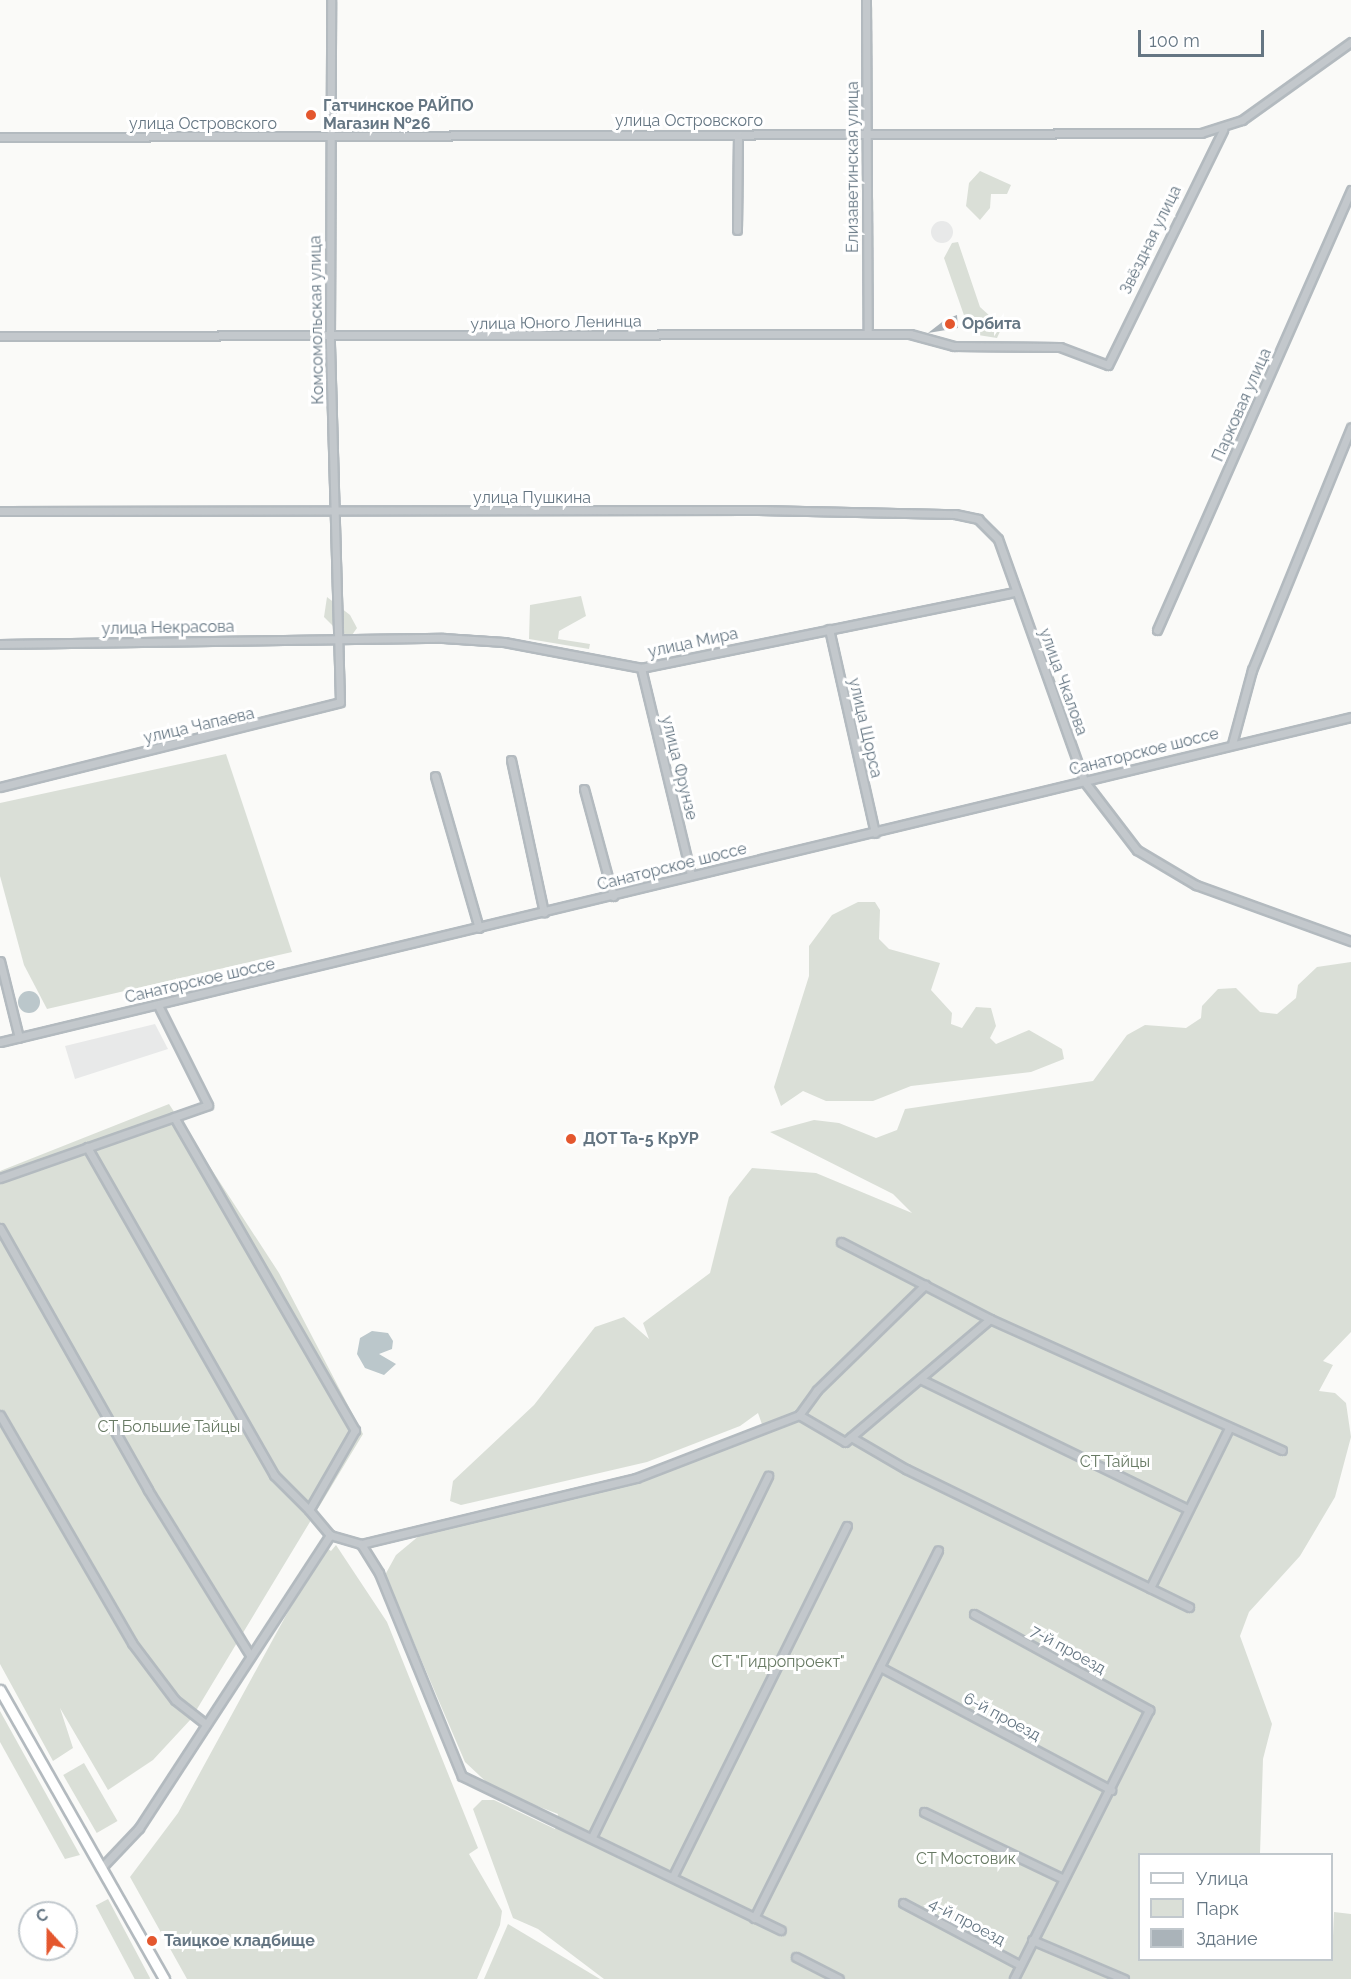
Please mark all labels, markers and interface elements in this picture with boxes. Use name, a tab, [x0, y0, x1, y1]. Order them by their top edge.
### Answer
scale bar	[1141, 18, 1267, 56]
text: 100 m	[1149, 30, 1200, 51]
street label: Елизаветинская улица	[843, 81, 863, 253]
place label: Гатчинское РАЙПО Магазин №26	[323, 96, 474, 134]
marker: Гатчинское РАЙПО Магазин №26	[304, 108, 318, 122]
street label: улица Островского	[615, 111, 763, 131]
street label: улица Островского	[129, 114, 277, 134]
street label: Звёздная улица	[1116, 182, 1186, 298]
street label: Комсомольская улица	[306, 235, 328, 405]
street label: улица Юного Ленинца	[470, 312, 642, 334]
place label: Орбита	[962, 314, 1021, 334]
marker: Орбита	[943, 317, 957, 331]
street label: Парковая улица	[1208, 345, 1276, 465]
street label: улица Пушкина	[473, 488, 591, 508]
street label: улица Некрасова	[101, 617, 235, 639]
street label: улица Мира	[646, 624, 740, 662]
street label: улица Чкалова	[1035, 626, 1091, 738]
street label: улица Щорса	[844, 676, 886, 780]
street label: улица Чапаева	[142, 704, 256, 748]
street label: улица Фрунзе	[657, 714, 701, 822]
street label: Санаторское шоссе	[1067, 724, 1221, 780]
street label: Санаторское шоссе	[595, 839, 749, 895]
street label: Санаторское шоссе	[123, 954, 277, 1008]
place label: ДОТ Та-5 КрУР	[583, 1129, 700, 1149]
marker: ДОТ Та-5 КрУР	[564, 1132, 578, 1146]
park label: СТ Большие Тайцы	[97, 1417, 241, 1437]
park label: СТ Тайцы	[1079, 1452, 1151, 1472]
street label: 7-й проезд	[1027, 1622, 1109, 1678]
park label: СТ "Гидропроект"	[711, 1652, 845, 1672]
street label: 6-й проезд	[960, 1689, 1044, 1745]
park label: СТ Мостовик	[916, 1849, 1016, 1869]
legend	[1138, 1853, 1333, 1961]
text: Улица	[1196, 1868, 1248, 1889]
street label: 4-й проезд	[926, 1894, 1008, 1950]
text: Парк	[1196, 1898, 1239, 1919]
north arrow	[18, 1901, 78, 1961]
text: С	[34, 1905, 51, 1926]
text: Здание	[1196, 1928, 1258, 1949]
place label: Таицкое кладбище	[164, 1931, 315, 1951]
marker: Таицкое кладбище	[145, 1934, 159, 1948]

